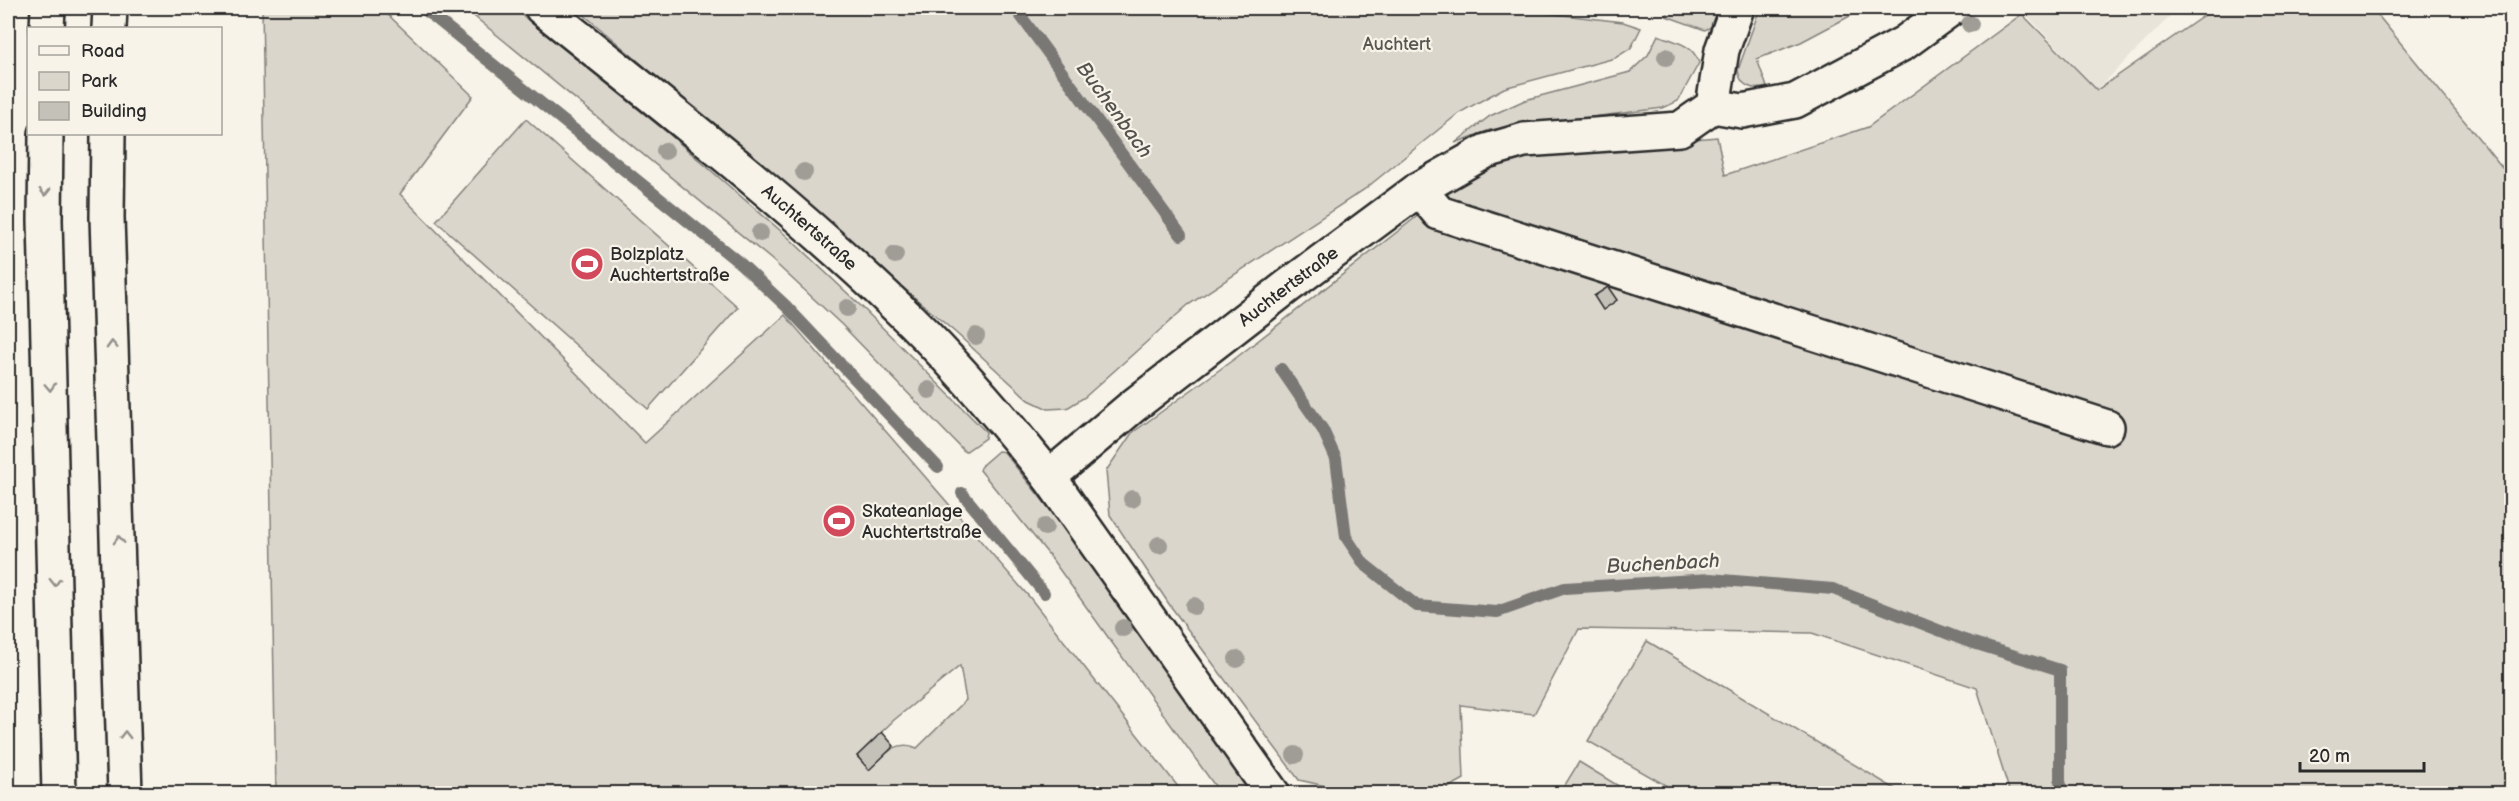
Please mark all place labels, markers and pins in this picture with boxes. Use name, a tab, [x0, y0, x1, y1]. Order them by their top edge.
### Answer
place label: Bolzplatz Auchtertstraße	[610, 244, 730, 286]
sports icon: Bolzplatz Auchtertstraße	[569, 246, 605, 282]
place label: Skateanlage Auchtertstraße	[862, 501, 982, 543]
sports icon: Skateanlage Auchtertstraße	[821, 503, 857, 539]

